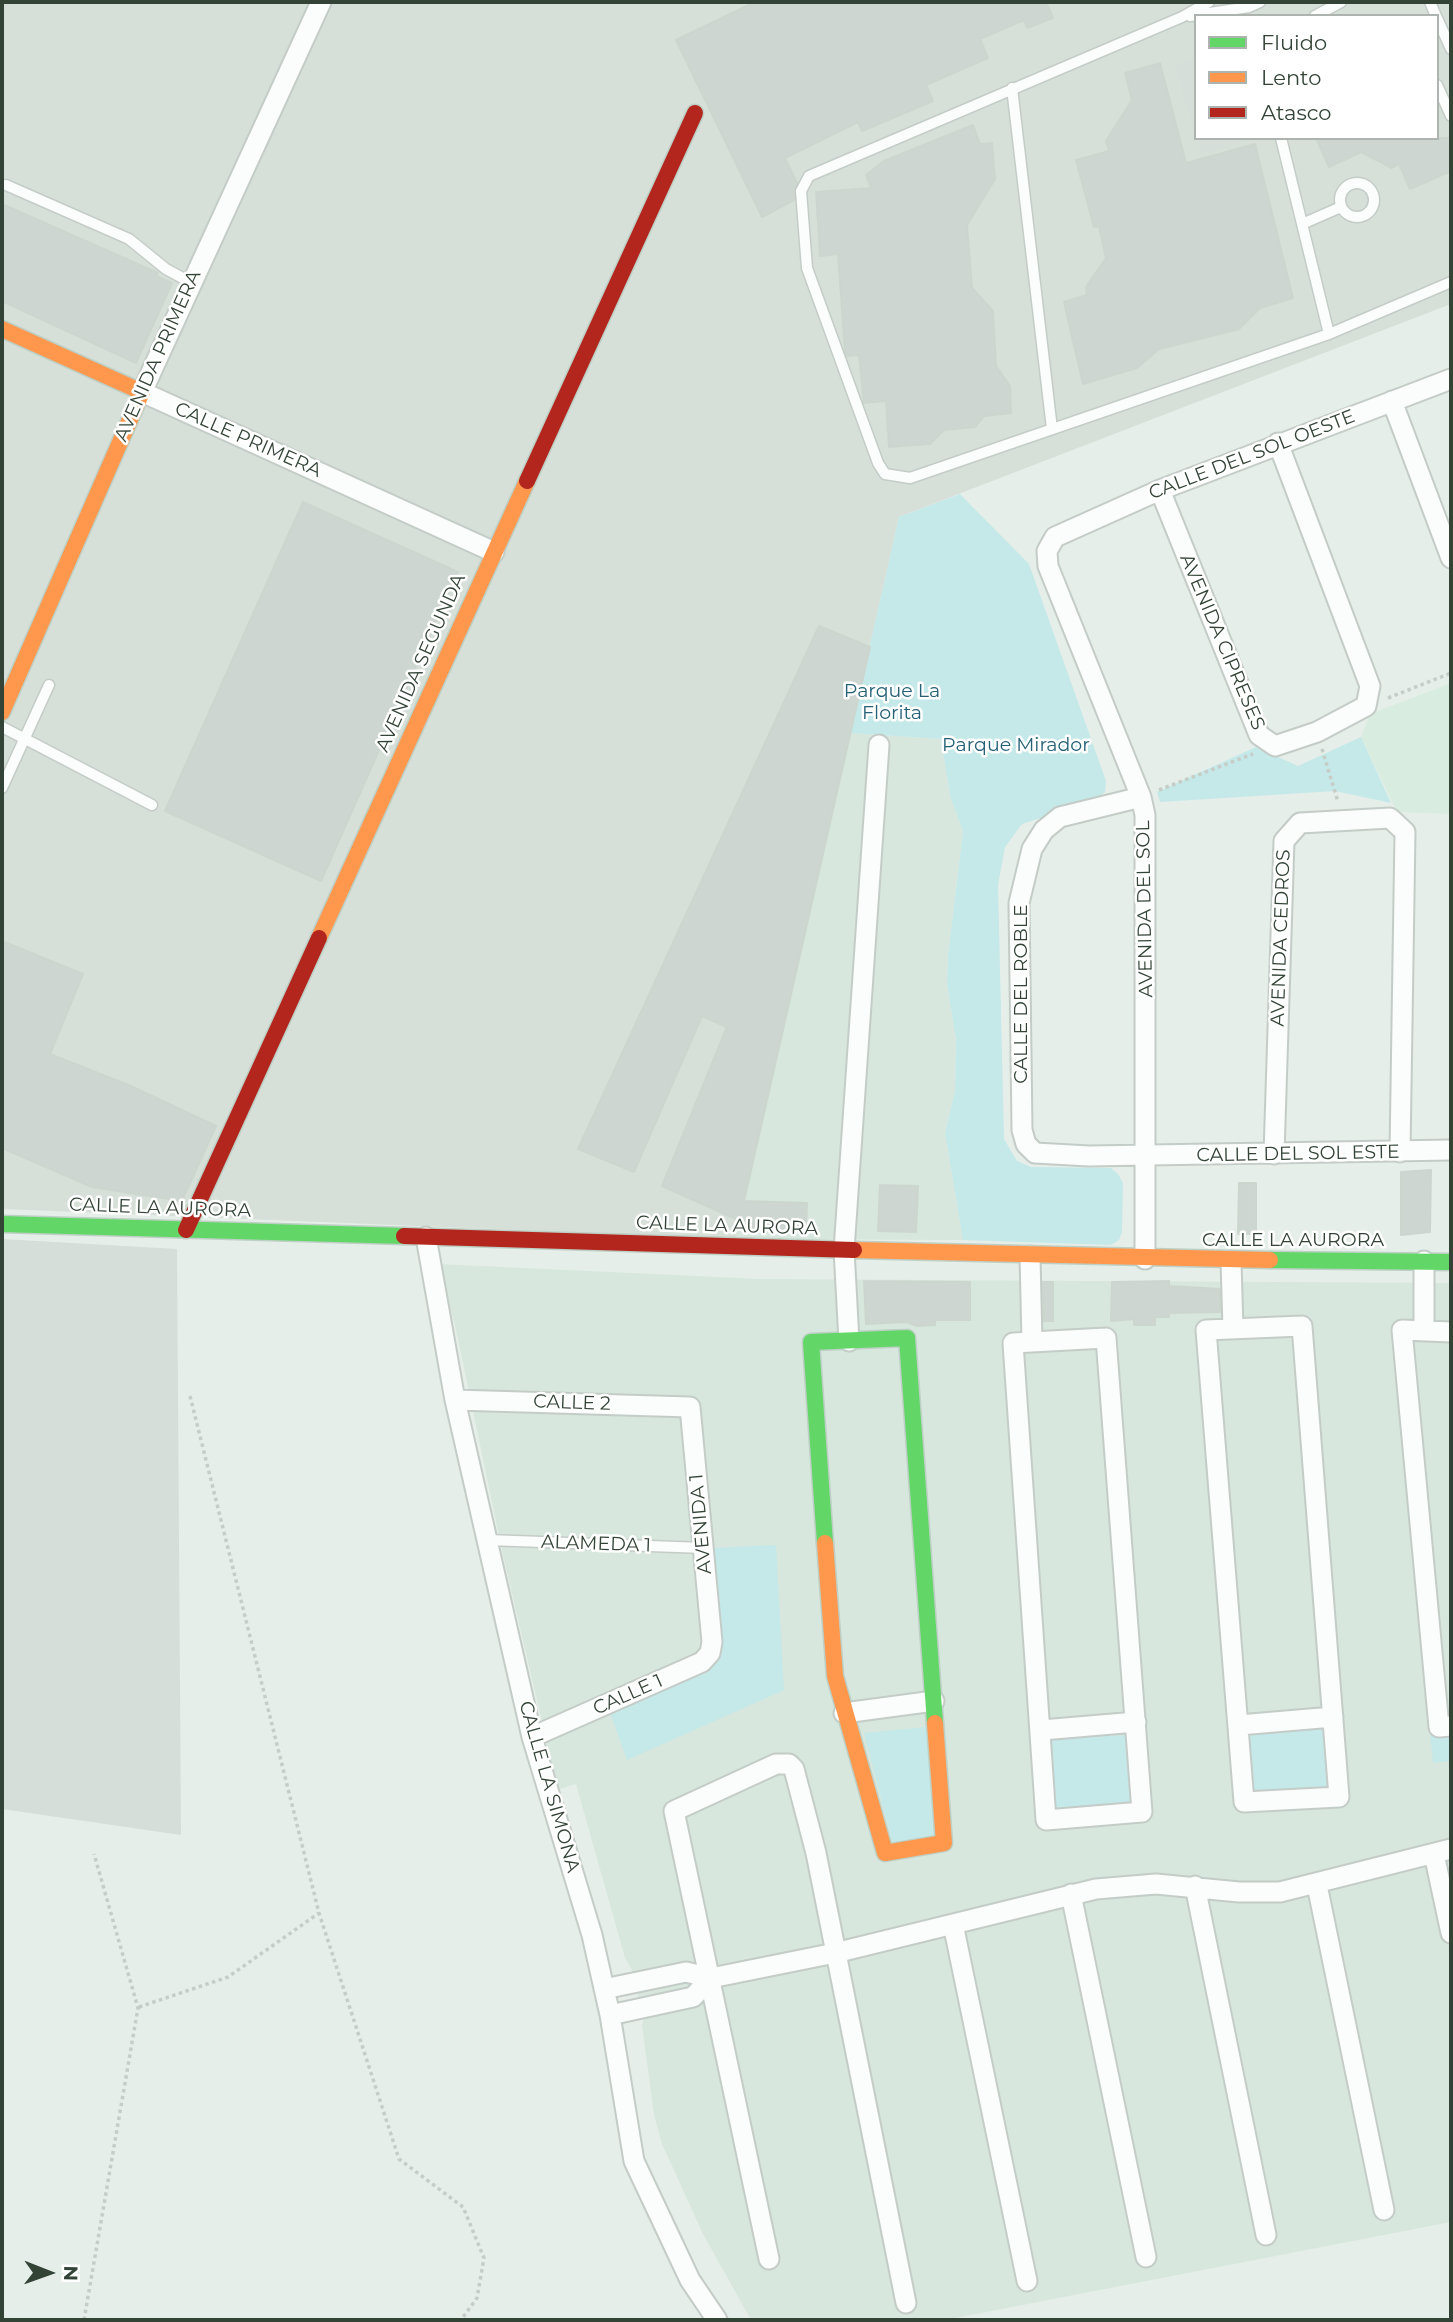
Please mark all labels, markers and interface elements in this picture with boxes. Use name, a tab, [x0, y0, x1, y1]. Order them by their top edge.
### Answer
legend	[1194, 14, 1439, 140]
text: Fluido	[1261, 30, 1327, 55]
text: Lento	[1261, 65, 1321, 90]
text: Atasco	[1261, 100, 1332, 125]
street label: AVENIDA PRIMERA	[110, 267, 206, 445]
street label: CALLE PRIMERA	[171, 397, 325, 483]
street label: CALLE DEL SOL OESTE	[1146, 405, 1358, 505]
street label: AVENIDA CIPRESES	[1175, 551, 1269, 733]
street label: AVENIDA SEGUNDA	[371, 570, 471, 756]
park label: Parque La Florita	[844, 680, 940, 724]
park label: Parque Mirador	[942, 734, 1090, 756]
street label: AVENIDA DEL SOL	[1132, 820, 1158, 998]
street label: AVENIDA CEDROS	[1267, 849, 1295, 1027]
street label: CALLE DEL ROBLE	[1010, 904, 1032, 1084]
street label: CALLE DEL SOL ESTE	[1196, 1141, 1400, 1167]
street label: CALLE LA AURORA	[69, 1193, 251, 1223]
street label: CALLE LA AURORA	[636, 1211, 818, 1241]
street label: CALLE LA AURORA	[1202, 1229, 1384, 1251]
street label: CALLE 2	[533, 1390, 611, 1416]
street label: AVENIDA 1	[685, 1473, 717, 1575]
street label: ALAMEDA 1	[541, 1531, 651, 1557]
street label: CALLE 1	[590, 1670, 666, 1720]
street label: CALLE LA SIMONA	[514, 1699, 584, 1875]
north arrow	[14, 2238, 84, 2308]
text: N	[59, 2265, 82, 2281]

